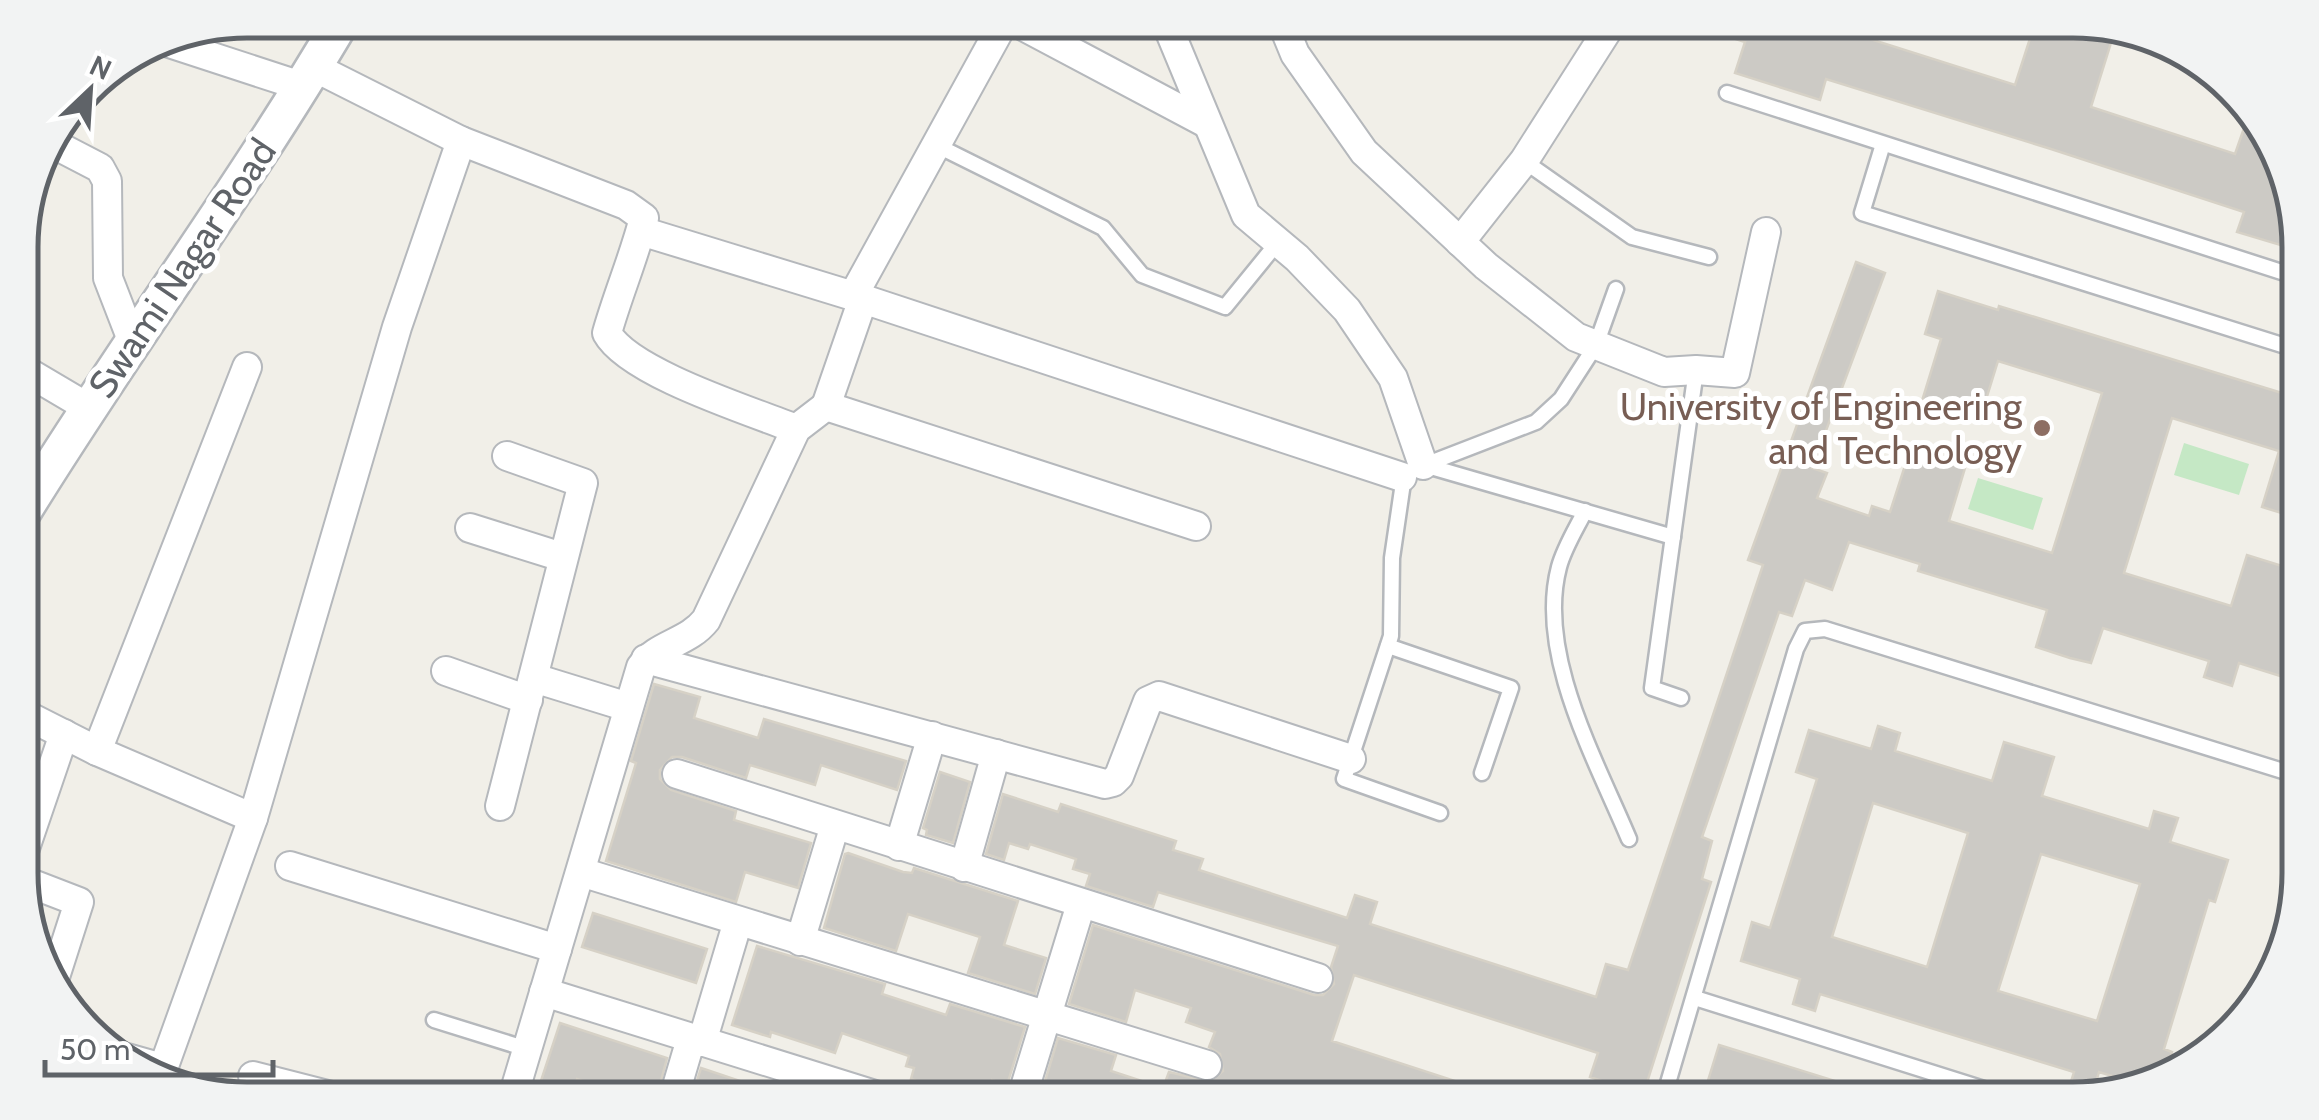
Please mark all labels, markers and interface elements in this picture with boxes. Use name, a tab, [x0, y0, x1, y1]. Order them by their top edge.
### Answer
north arrow	[40, 40, 140, 140]
text: N	[84, 48, 117, 87]
street label: Swami Nagar Road	[78, 130, 286, 406]
place label: University of Engineering and Technology	[1620, 383, 2023, 474]
marker: University of Engineering and Technology	[2031, 417, 2053, 439]
scale bar	[45, 1015, 272, 1077]
text: 50 m	[60, 1031, 130, 1068]

